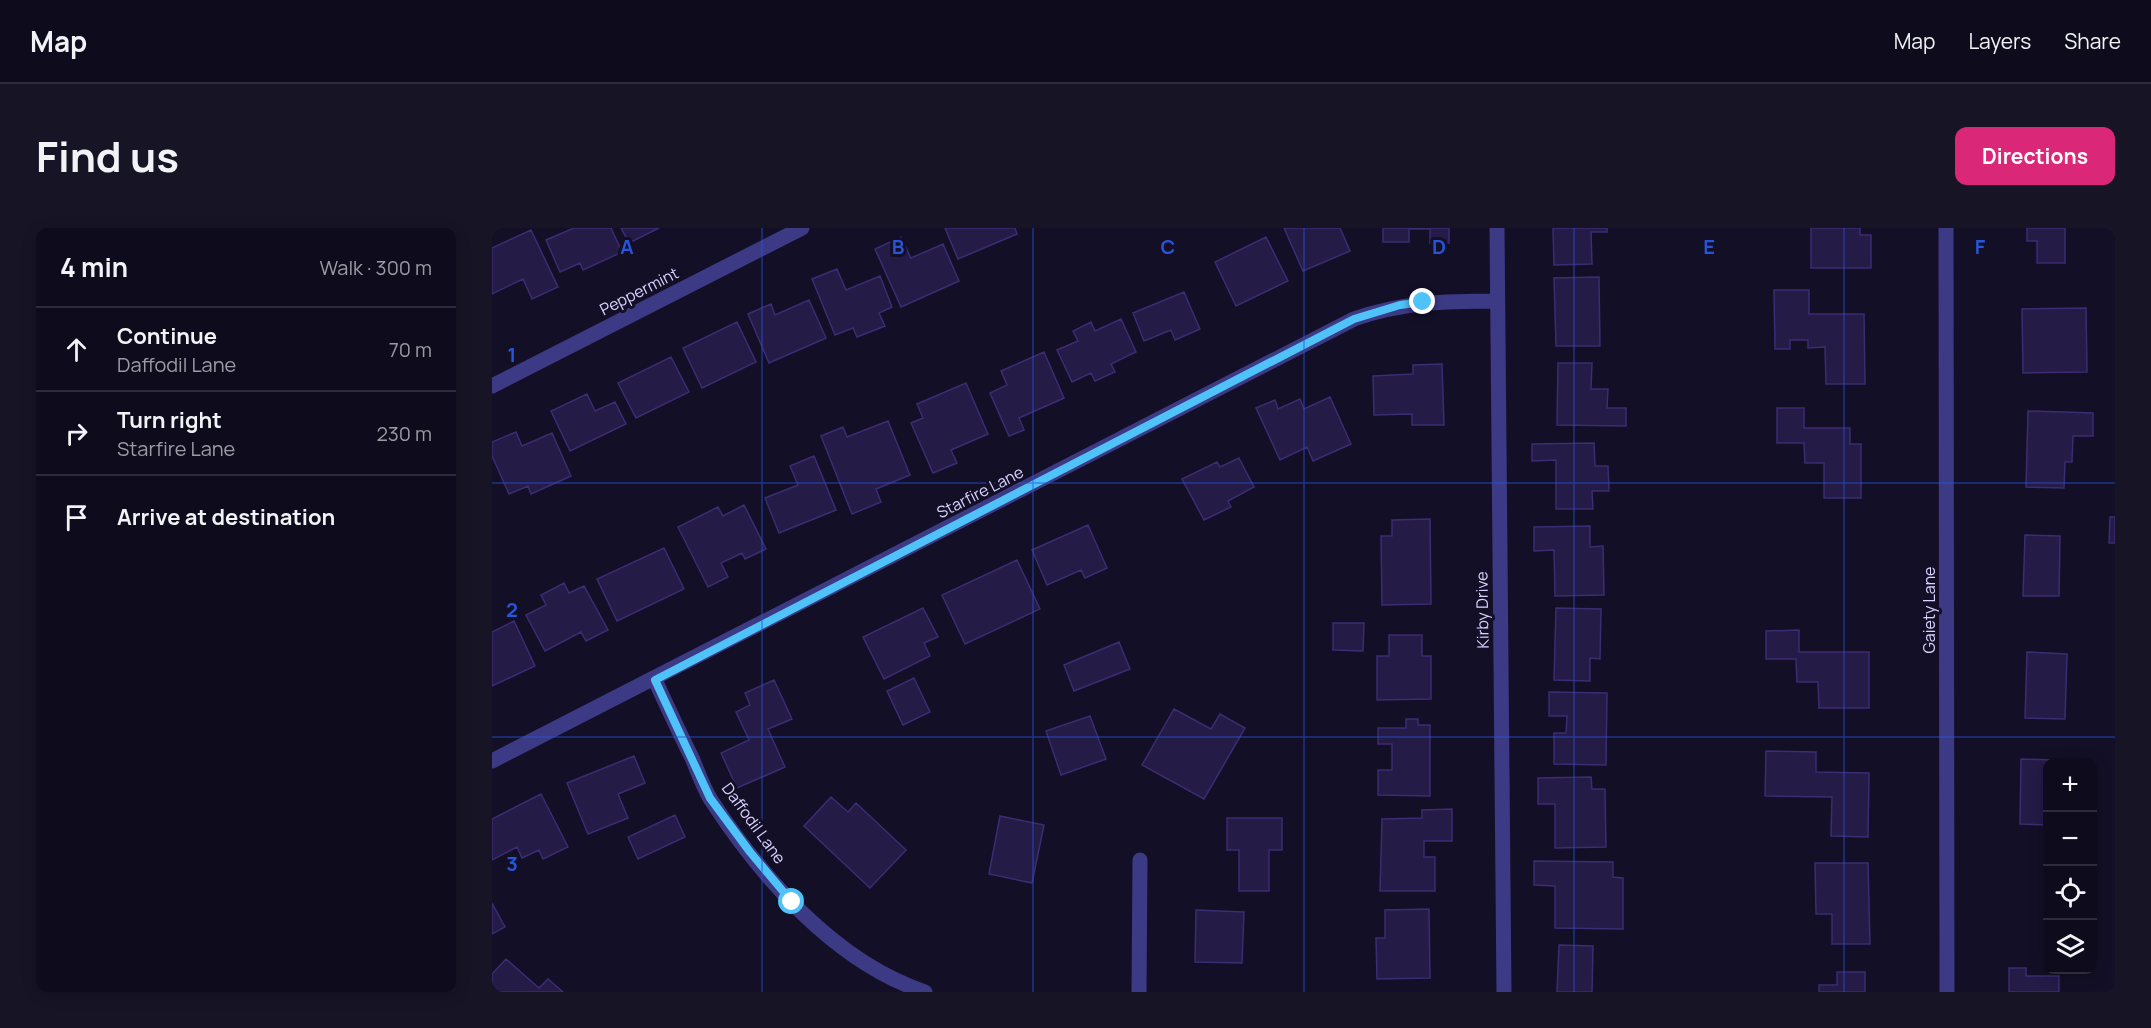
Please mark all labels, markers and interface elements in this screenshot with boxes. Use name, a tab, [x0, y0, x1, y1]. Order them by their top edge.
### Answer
text: Map	[30, 22, 87, 60]
text: Map	[1894, 27, 1935, 55]
text: Layers	[1968, 27, 2031, 55]
text: Share	[2064, 27, 2121, 55]
text: Find us	[36, 127, 179, 185]
button: Directions	[1955, 127, 2115, 185]
text: A	[620, 233, 634, 260]
text: B	[892, 233, 905, 260]
text: C	[1161, 233, 1175, 260]
text: D	[1432, 233, 1446, 260]
text: E	[1703, 233, 1715, 260]
text: F	[1975, 233, 1986, 260]
text: 4 min	[60, 249, 128, 285]
text: Walk · 300 m	[320, 254, 432, 281]
street label: Peppermint	[596, 262, 682, 320]
route end	[1409, 288, 1435, 314]
text: Continue	[117, 321, 217, 351]
icon: ahead	[60, 333, 93, 366]
text: 70 m	[389, 336, 432, 363]
text: 1	[508, 341, 516, 368]
text: Daffodil Lane	[117, 351, 236, 378]
text: Turn right	[117, 405, 222, 435]
icon: right	[60, 417, 93, 450]
text: 230 m	[376, 420, 432, 447]
text: Starfire Lane	[117, 435, 235, 462]
street label: Starfire Lane	[933, 461, 1027, 523]
icon: arrive	[60, 501, 93, 534]
text: Arrive at destination	[117, 502, 335, 532]
street label: Gaiety Lane	[1918, 567, 1940, 653]
street label: Kirby Drive	[1470, 571, 1494, 649]
text: 2	[506, 596, 518, 623]
map controls	[2043, 758, 2097, 974]
button: +	[2043, 758, 2097, 812]
street label: Daffodil Lane	[717, 778, 791, 868]
button: −	[2043, 812, 2097, 866]
text: 3	[506, 850, 518, 877]
button: locate	[2043, 866, 2097, 920]
route start	[778, 888, 804, 914]
button: layers	[2043, 920, 2097, 974]

